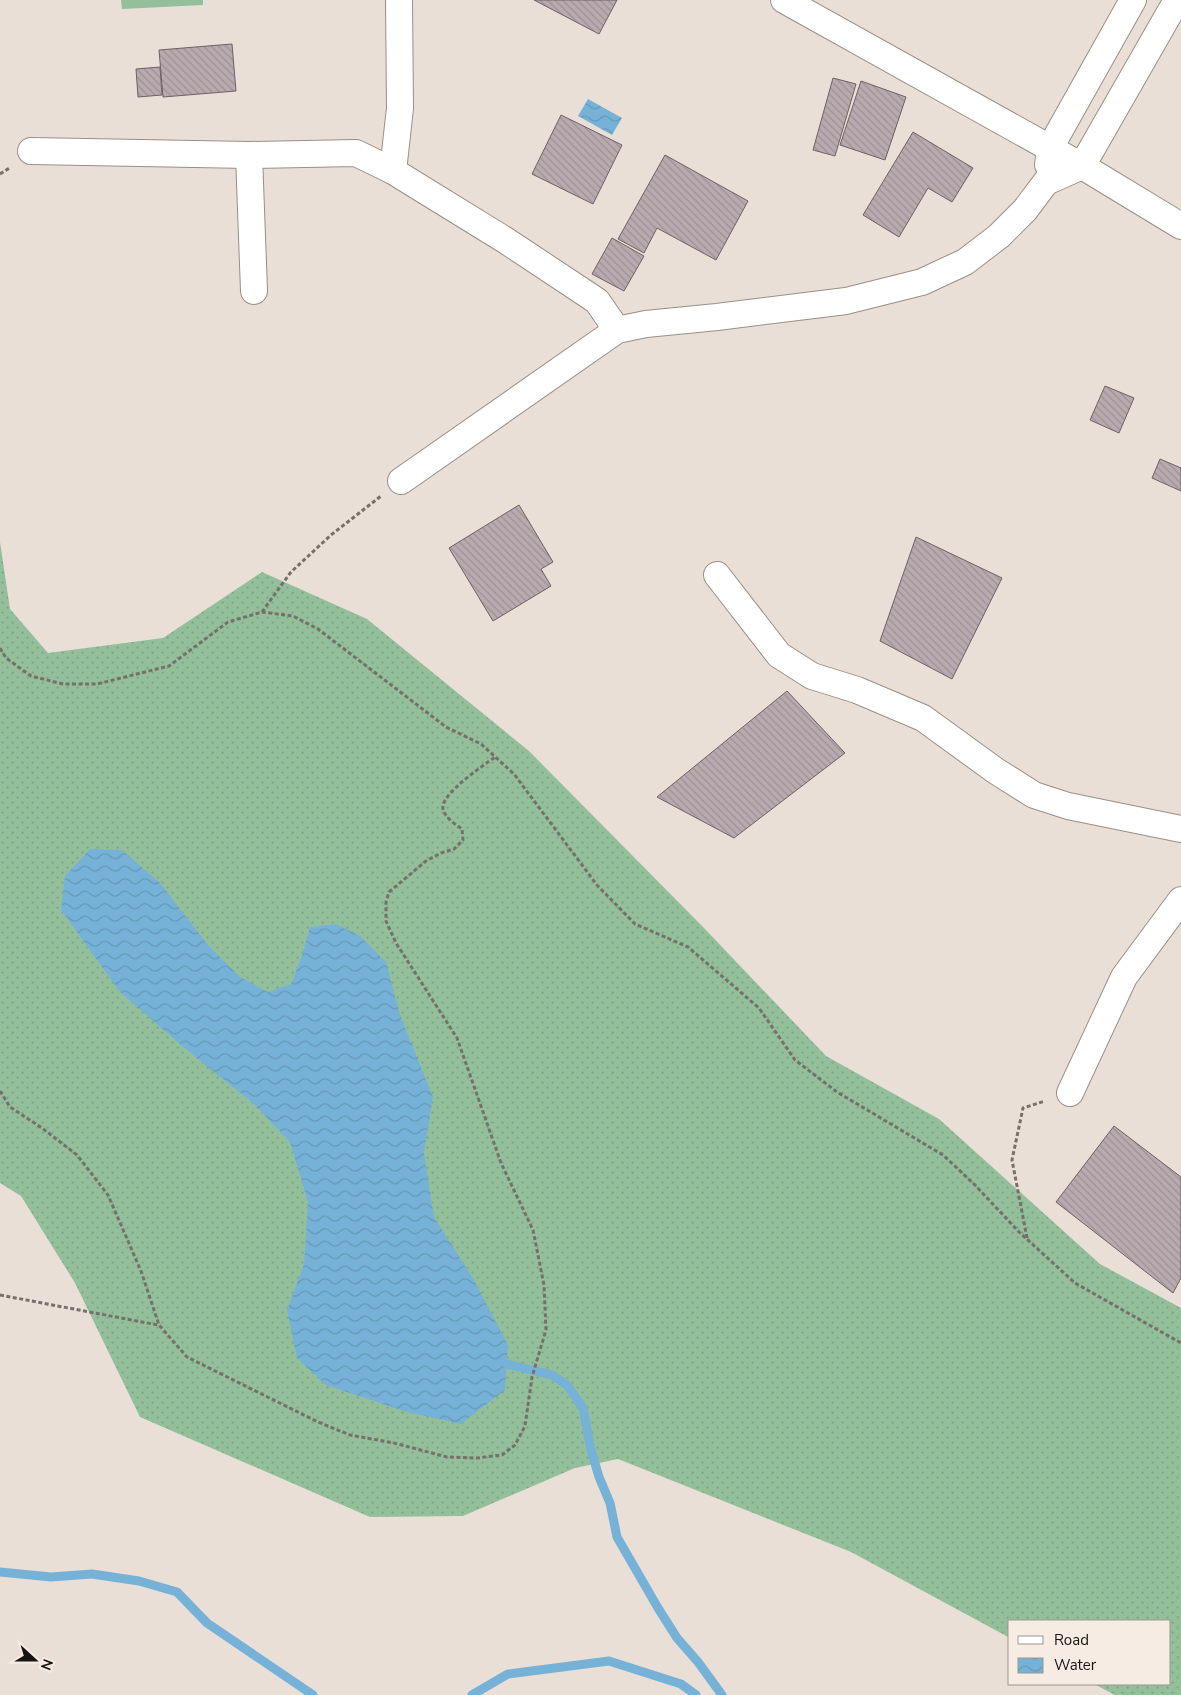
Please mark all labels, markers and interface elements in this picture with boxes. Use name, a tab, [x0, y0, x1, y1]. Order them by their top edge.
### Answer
legend	[1008, 1620, 1171, 1685]
text: Road	[1054, 1630, 1089, 1650]
north arrow	[10, 1635, 60, 1685]
text: Water	[1054, 1655, 1097, 1675]
text: N	[36, 1656, 57, 1673]

